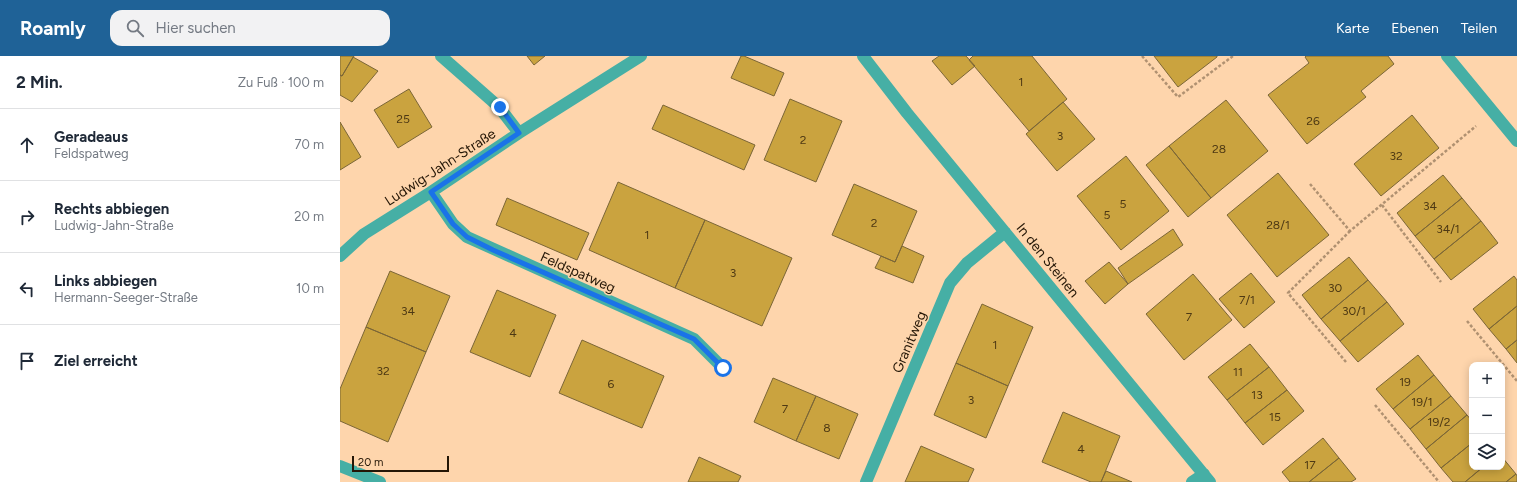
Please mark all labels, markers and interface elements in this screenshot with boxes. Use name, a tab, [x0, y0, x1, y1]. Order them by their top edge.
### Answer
search box	[110, 10, 390, 46]
text: Roamly	[20, 17, 86, 40]
icon: search	[124, 17, 146, 39]
text: Hier suchen	[156, 19, 236, 37]
text: Karte	[1336, 20, 1369, 37]
text: Ebenen	[1391, 20, 1439, 37]
text: Teilen	[1461, 20, 1497, 37]
text: 2 Min.	[16, 72, 63, 92]
text: Zu Fuß · 100 m	[238, 75, 324, 90]
house number: 1	[1019, 75, 1023, 89]
route end	[491, 98, 509, 116]
house number: 25	[396, 112, 410, 126]
house number: 26	[1306, 114, 1320, 128]
street label: Ludwig-Jahn-Straße	[382, 125, 499, 210]
text: Geradeaus	[54, 128, 128, 146]
house number: 3	[1057, 129, 1063, 143]
house number: 2	[800, 133, 806, 147]
icon: ahead	[16, 134, 38, 156]
text: 70 m	[294, 137, 324, 152]
house number: 28	[1212, 142, 1226, 156]
text: Feldspatweg	[54, 146, 129, 161]
house number: 32	[1389, 149, 1403, 163]
house number: 5	[1120, 197, 1127, 211]
house number: 34	[1423, 199, 1438, 213]
text: Rechts abbiegen	[54, 200, 169, 218]
icon: right	[16, 206, 38, 228]
house number: 5	[1104, 208, 1111, 222]
text: 20 m	[294, 209, 324, 224]
house number: 2	[871, 216, 877, 230]
text: Ludwig-Jahn-Straße	[54, 218, 174, 233]
house number: 28/1	[1266, 218, 1290, 232]
street label: In den Steinen	[1013, 220, 1083, 301]
house number: 34/1	[1436, 222, 1460, 236]
house number: 1	[645, 228, 649, 242]
street label: Feldspatweg	[538, 248, 618, 297]
house number: 3	[730, 266, 736, 280]
text: Links abbiegen	[54, 272, 157, 290]
icon: left	[16, 278, 38, 300]
text: 10 m	[296, 281, 324, 296]
house number: 30	[1328, 281, 1342, 295]
text: Hermann-Seeger-Straße	[54, 290, 198, 305]
house number: 7/1	[1239, 293, 1255, 307]
house number: 34	[401, 304, 416, 318]
house number: 30/1	[1342, 304, 1366, 318]
street label: Granitweg	[889, 309, 930, 376]
house number: 7	[1186, 310, 1193, 324]
house number: 4	[509, 326, 517, 340]
house number: 1	[993, 338, 997, 352]
icon: arrive	[16, 350, 38, 372]
text: Ziel erreicht	[54, 352, 138, 370]
route start	[714, 359, 732, 377]
map controls	[1469, 362, 1505, 470]
button: +	[1469, 362, 1505, 398]
house number: 32	[376, 364, 390, 378]
house number: 11	[1233, 365, 1243, 379]
house number: 19	[1399, 375, 1411, 389]
house number: 6	[608, 377, 615, 391]
house number: 13	[1251, 388, 1263, 402]
house number: 3	[968, 393, 974, 407]
house number: 19/1	[1411, 395, 1433, 409]
button: −	[1469, 398, 1505, 434]
house number: 7	[782, 402, 789, 416]
house number: 15	[1269, 410, 1281, 424]
house number: 19/2	[1427, 415, 1451, 429]
house number: 8	[823, 421, 831, 435]
button: layers	[1469, 434, 1505, 470]
house number: 4	[1077, 442, 1085, 456]
scale bar	[352, 454, 449, 473]
text: 20 m	[358, 456, 383, 469]
house number: 17	[1304, 458, 1316, 472]

